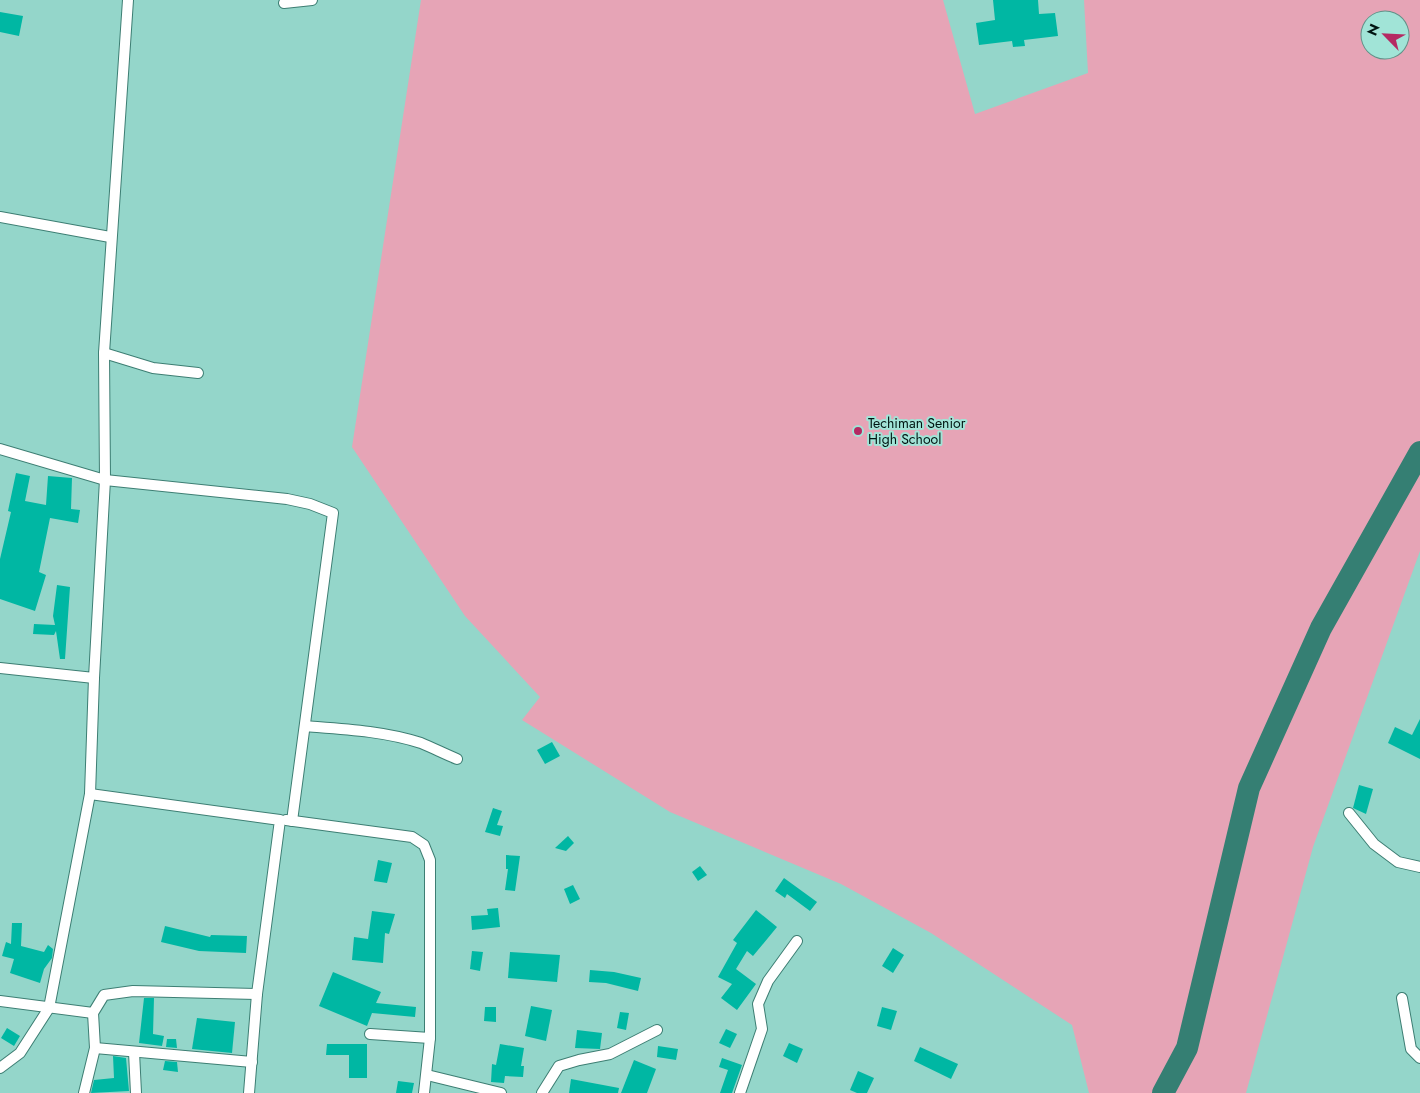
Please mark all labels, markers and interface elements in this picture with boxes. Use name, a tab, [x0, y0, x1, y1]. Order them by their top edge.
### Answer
north arrow	[1360, 10, 1410, 60]
text: N	[1362, 21, 1385, 39]
place label: Techiman Senior High School	[868, 413, 966, 449]
marker: Techiman Senior High School	[852, 425, 864, 437]

